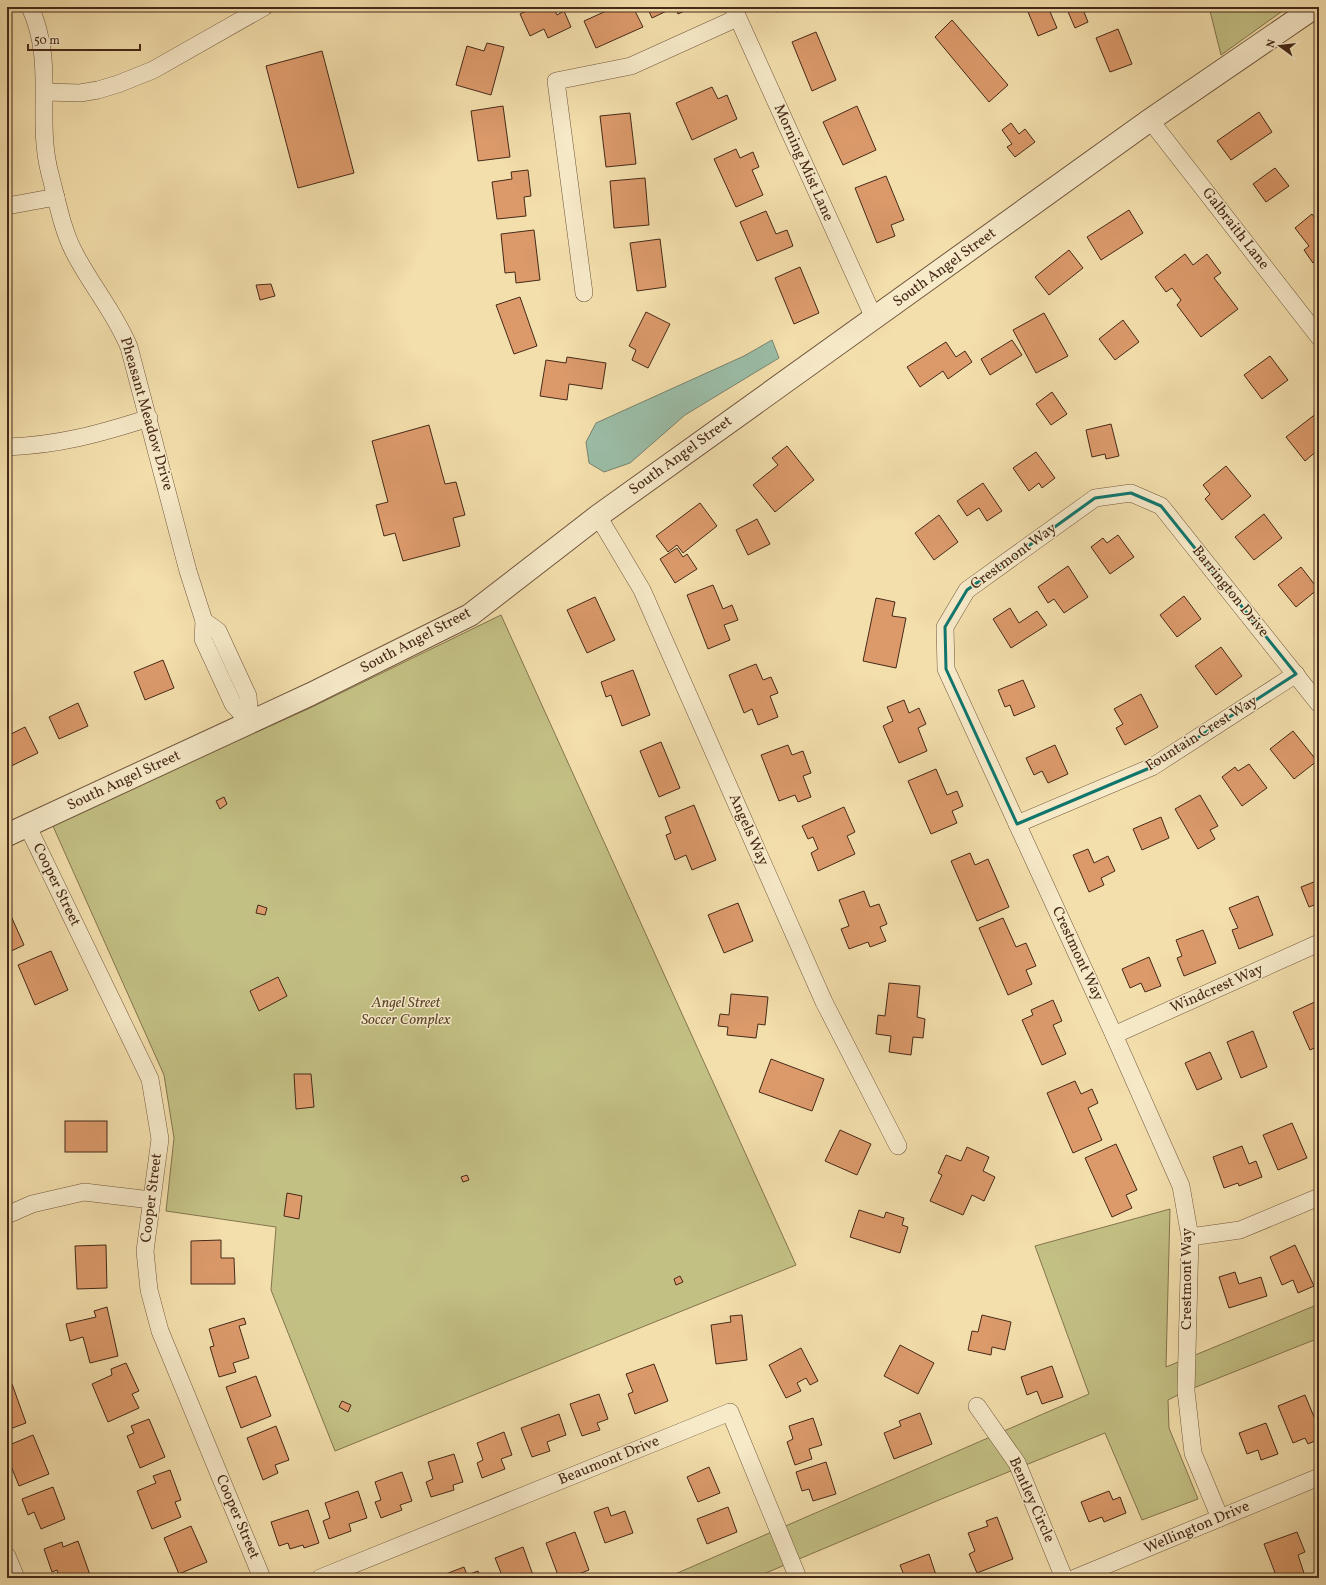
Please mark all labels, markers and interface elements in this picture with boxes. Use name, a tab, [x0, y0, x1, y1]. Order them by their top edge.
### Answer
scale bar	[28, 26, 140, 52]
north arrow	[1260, 26, 1300, 66]
text: 50 m	[34, 33, 60, 49]
text: N	[1264, 38, 1280, 50]
street label: Morning Mist Lane	[768, 101, 838, 225]
street label: Galbraith Lane	[1196, 184, 1274, 274]
street label: South Angel Street	[889, 223, 1001, 313]
street label: Pheasant Meadow Drive	[114, 335, 178, 493]
street label: South Angel Street	[625, 411, 737, 501]
street label: Crestmont Way	[967, 519, 1061, 595]
street label: Barrington Drive	[1187, 542, 1273, 642]
street label: South Angel Street	[357, 603, 475, 679]
street label: Fountain Crest Way	[1142, 691, 1262, 777]
street label: South Angel Street	[64, 745, 184, 817]
street label: Angels Way	[723, 791, 773, 869]
street label: Cooper Street	[27, 840, 85, 930]
street label: Crestmont Way	[1046, 903, 1108, 1005]
street label: Windcrest Way	[1167, 959, 1267, 1019]
park label: Angel Street Soccer Complex	[361, 993, 451, 1031]
street label: Cooper Street	[136, 1152, 168, 1244]
street label: Crestmont Way	[1177, 1228, 1198, 1330]
street label: Beaumont Drive	[555, 1431, 663, 1491]
street label: Bentley Circle	[1003, 1454, 1059, 1546]
street label: Cooper Street	[210, 1471, 264, 1563]
street label: Wellington Drive	[1141, 1496, 1253, 1560]

